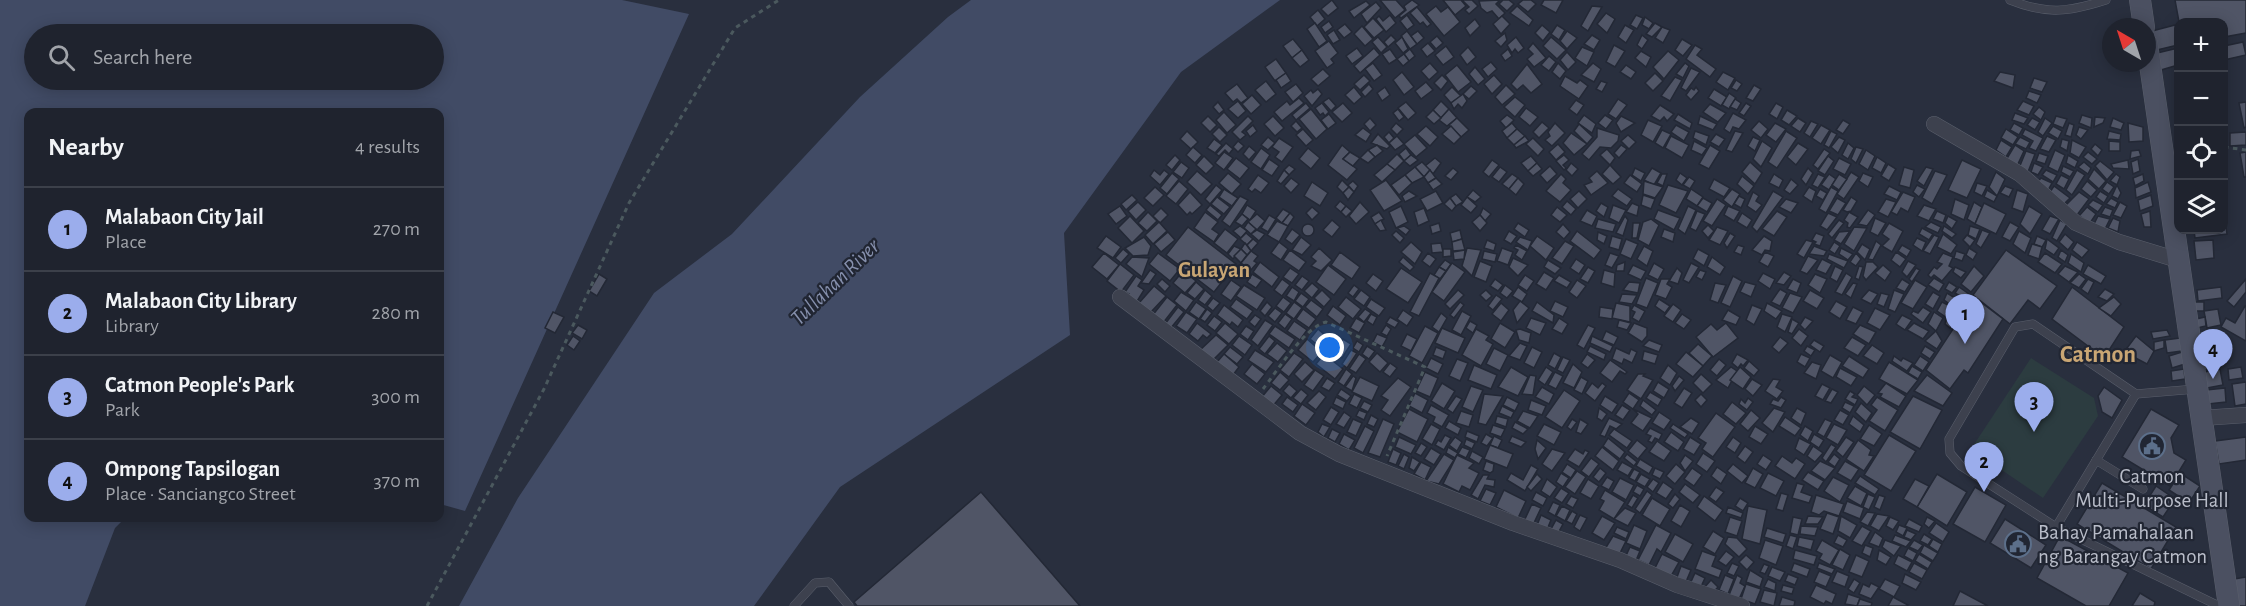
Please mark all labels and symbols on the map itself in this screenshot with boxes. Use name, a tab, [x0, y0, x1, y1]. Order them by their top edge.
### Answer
north arrow	[2102, 18, 2156, 72]
water label: Tullahan River	[786, 234, 884, 329]
district label: Gulayan	[1178, 259, 1250, 282]
pin: 1	[1946, 294, 1984, 344]
pin: 4	[2194, 330, 2232, 379]
your location	[1315, 333, 1344, 362]
district label: Catmon	[2060, 343, 2136, 367]
pin: 3	[2014, 382, 2054, 432]
public building icon: Catmon Multi-Purpose Hall	[2137, 431, 2167, 461]
pin: 2	[1964, 442, 2004, 492]
place label: Catmon Multi-Purpose Hall	[2075, 466, 2229, 511]
place label: Bahay Pamahalaan ng Barangay Catmon	[2038, 522, 2207, 567]
public building icon: Bahay Pamahalaan ng Barangay Catmon	[2003, 529, 2033, 559]

